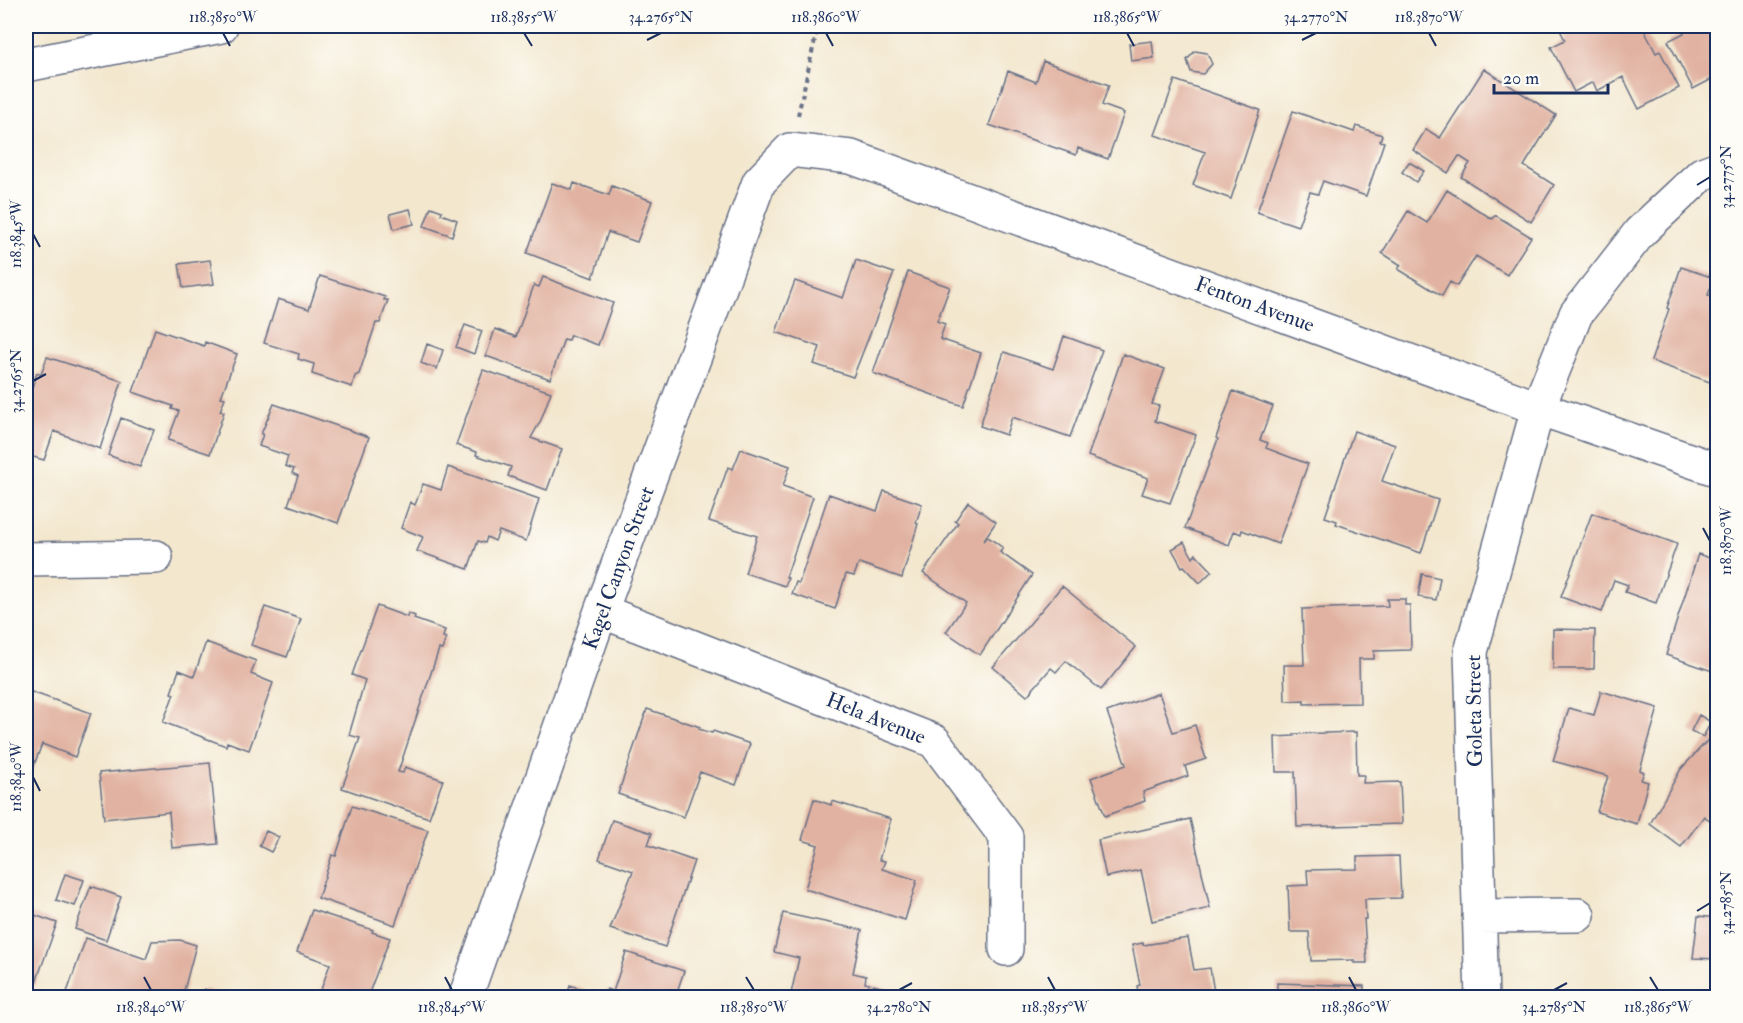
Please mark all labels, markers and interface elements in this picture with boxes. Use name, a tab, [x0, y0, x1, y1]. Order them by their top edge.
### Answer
text: 118.3850°W	[189, 8, 258, 27]
text: 118.3855°W	[490, 8, 558, 27]
text: 34.2765°N	[629, 8, 694, 27]
text: 118.3860°W	[791, 8, 861, 27]
text: 118.3865°W	[1093, 8, 1162, 27]
text: 34.2770°N	[1284, 8, 1349, 27]
text: 118.3870°W	[1395, 8, 1464, 27]
scale bar	[1494, 57, 1608, 95]
text: 20 m	[1503, 67, 1539, 90]
text: 34.2775°N	[1717, 145, 1736, 209]
text: 118.3845°W	[7, 199, 26, 268]
street label: Fenton Avenue	[1191, 270, 1318, 339]
text: 34.2765°N	[7, 348, 26, 413]
street label: Kagel Canyon Street	[576, 483, 661, 654]
text: 118.3870°W	[1717, 506, 1736, 575]
street label: Goleta Street	[1460, 654, 1489, 767]
street label: Hela Avenue	[822, 686, 930, 751]
text: 118.3840°W	[7, 741, 26, 812]
text: 34.2785°N	[1717, 871, 1736, 935]
text: 118.3840°W	[116, 998, 187, 1017]
text: 118.3845°W	[418, 998, 487, 1017]
text: 118.3850°W	[720, 998, 789, 1017]
text: 34.2780°N	[867, 998, 932, 1017]
text: 118.3855°W	[1021, 998, 1089, 1017]
text: 118.3860°W	[1321, 998, 1391, 1017]
text: 34.2785°N	[1522, 998, 1586, 1017]
text: 118.3865°W	[1624, 998, 1693, 1017]

